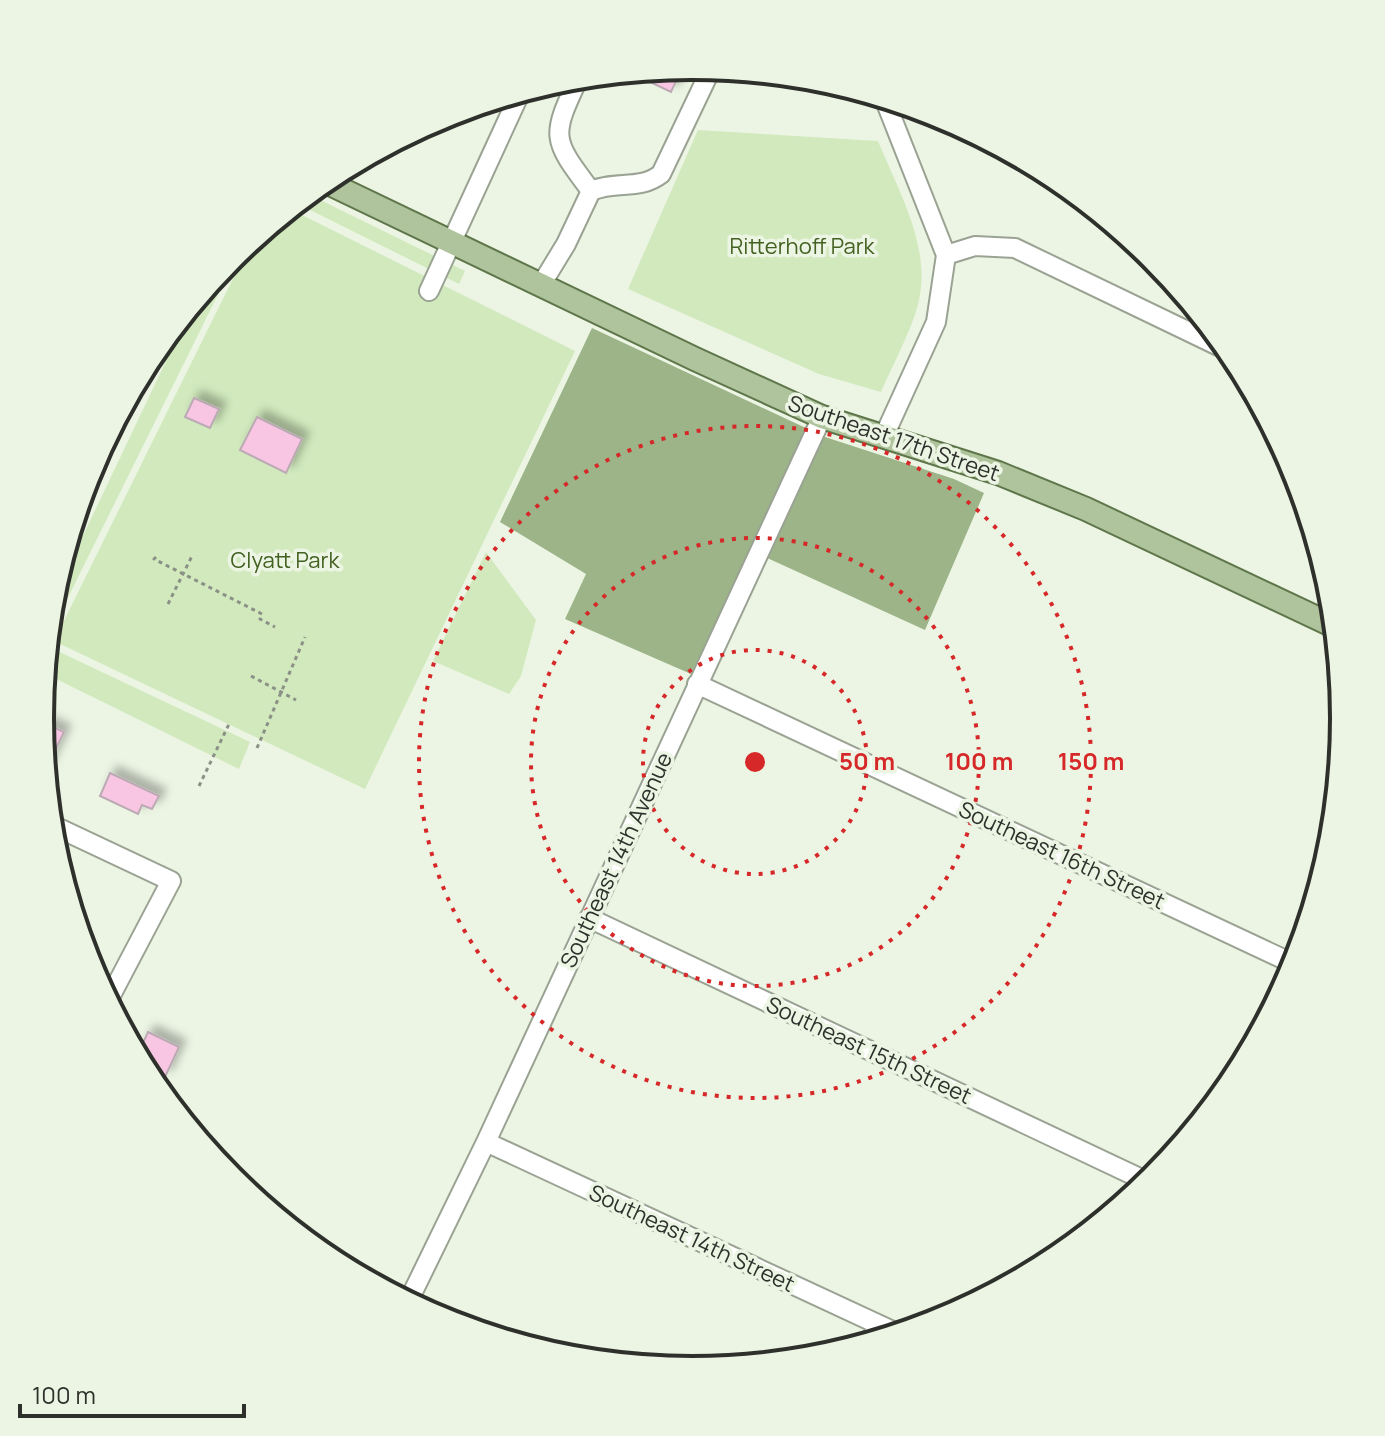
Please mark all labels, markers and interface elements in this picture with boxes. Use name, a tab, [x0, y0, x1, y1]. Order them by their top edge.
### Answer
park label: Ritterhoff Park	[729, 231, 876, 261]
street label: Southeast 17th Street	[784, 388, 1004, 488]
park label: Clyatt Park	[231, 545, 340, 575]
text: 50 m	[839, 744, 895, 777]
text: 100 m	[945, 744, 1013, 777]
text: 150 m	[1058, 744, 1124, 777]
street label: Southeast 14th Avenue	[553, 747, 679, 973]
centre of rings	[741, 748, 769, 776]
street label: Southeast 16th Street	[954, 794, 1170, 916]
street label: Southeast 15th Street	[761, 989, 977, 1111]
street label: Southeast 14th Street	[584, 1177, 800, 1299]
scale bar	[20, 1368, 244, 1418]
text: 100 m	[32, 1378, 96, 1411]

